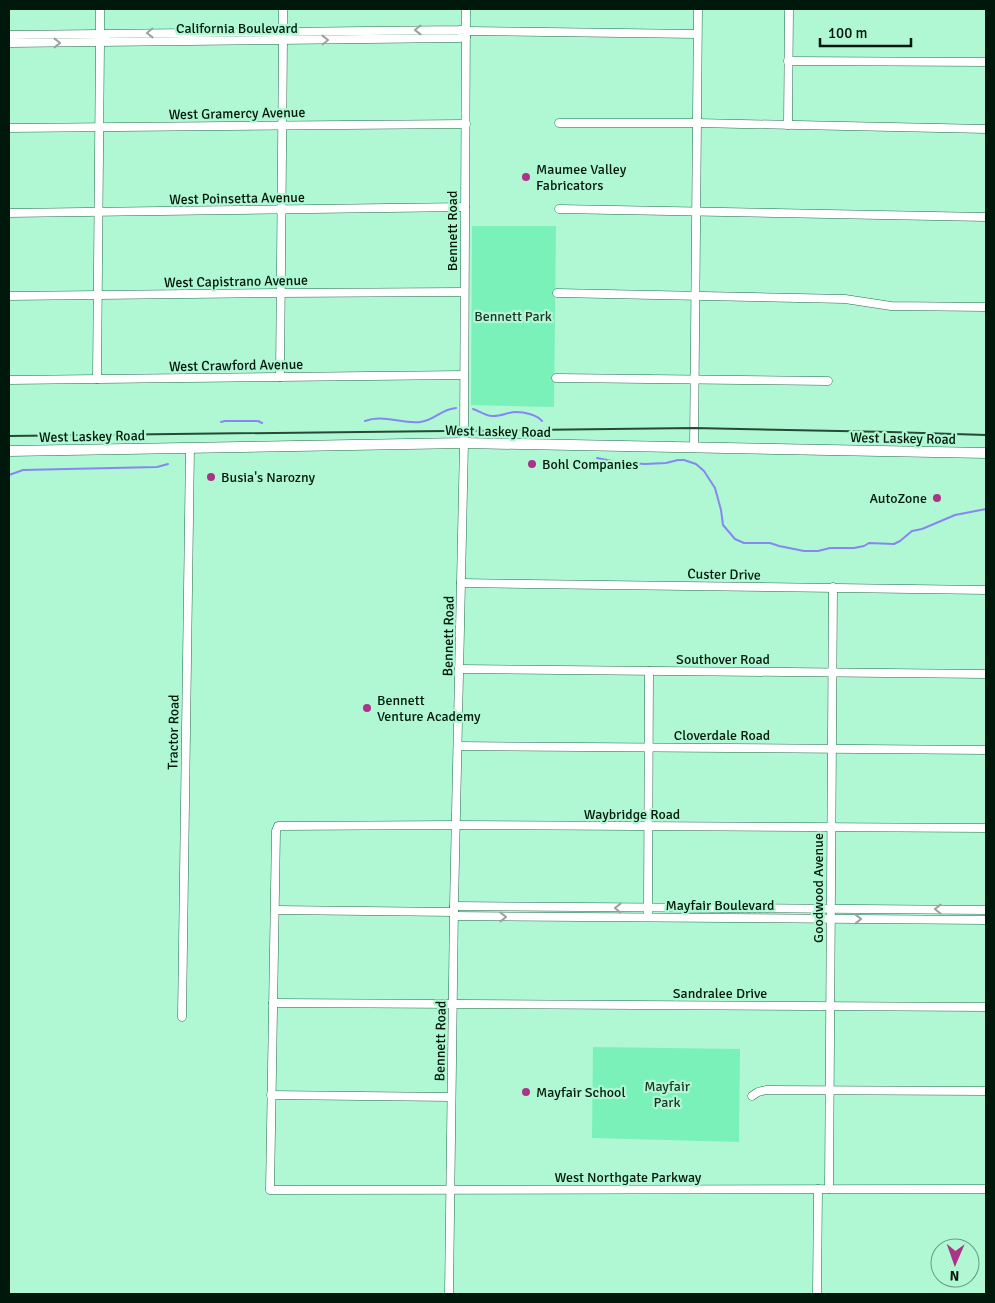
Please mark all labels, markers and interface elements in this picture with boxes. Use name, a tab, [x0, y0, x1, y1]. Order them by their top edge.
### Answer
scale bar	[820, 15, 911, 47]
street label: California Boulevard	[176, 20, 298, 37]
text: 100 m	[828, 24, 868, 42]
one-way arrow	[413, 25, 421, 36]
one-way arrow	[146, 28, 154, 38]
one-way arrow	[322, 35, 329, 45]
one-way arrow	[54, 38, 62, 48]
street label: West Gramercy Avenue	[169, 104, 305, 123]
place label: Maumee Valley Fabricators	[536, 161, 627, 194]
marker: Maumee Valley Fabricators	[520, 171, 532, 183]
street label: West Poinsetta Avenue	[169, 189, 305, 208]
street label: Bennett Road	[444, 191, 461, 271]
street label: West Capistrano Avenue	[164, 272, 308, 291]
park label: Bennett Park	[474, 308, 552, 325]
street label: West Crawford Avenue	[169, 356, 303, 375]
street label: West Laskey Road	[445, 422, 551, 441]
street label: West Laskey Road	[39, 427, 145, 446]
street label: West Laskey Road	[850, 429, 956, 448]
place label: Bohl Companies	[542, 456, 638, 473]
marker: Bohl Companies	[526, 458, 538, 470]
place label: Busia's Narozny	[221, 469, 315, 486]
marker: Busia's Narozny	[205, 471, 217, 483]
place label: AutoZone	[869, 490, 927, 507]
marker: AutoZone	[931, 492, 943, 504]
street label: Custer Drive	[687, 565, 761, 584]
street label: Bennett Road	[439, 596, 458, 676]
street label: Southover Road	[676, 651, 770, 668]
place label: Bennett Venture Academy	[377, 692, 481, 725]
street label: Tractor Road	[164, 694, 183, 770]
marker: Bennett Venture Academy	[361, 702, 373, 714]
street label: Cloverdale Road	[674, 727, 770, 744]
street label: Waybridge Road	[584, 806, 680, 823]
street label: Goodwood Avenue	[810, 833, 827, 943]
street label: Mayfair Boulevard	[666, 897, 774, 914]
one-way arrow	[613, 903, 621, 913]
one-way arrow	[933, 904, 941, 914]
one-way arrow	[499, 912, 507, 922]
one-way arrow	[854, 914, 862, 924]
street label: Sandralee Drive	[673, 985, 767, 1002]
street label: Bennett Road	[431, 1001, 450, 1081]
park label: Mayfair Park	[644, 1078, 691, 1111]
place label: Mayfair School	[536, 1084, 626, 1101]
marker: Mayfair School	[520, 1086, 532, 1098]
street label: West Northgate Parkway	[555, 1169, 702, 1186]
north arrow	[930, 1238, 980, 1288]
text: N	[949, 1267, 960, 1284]

